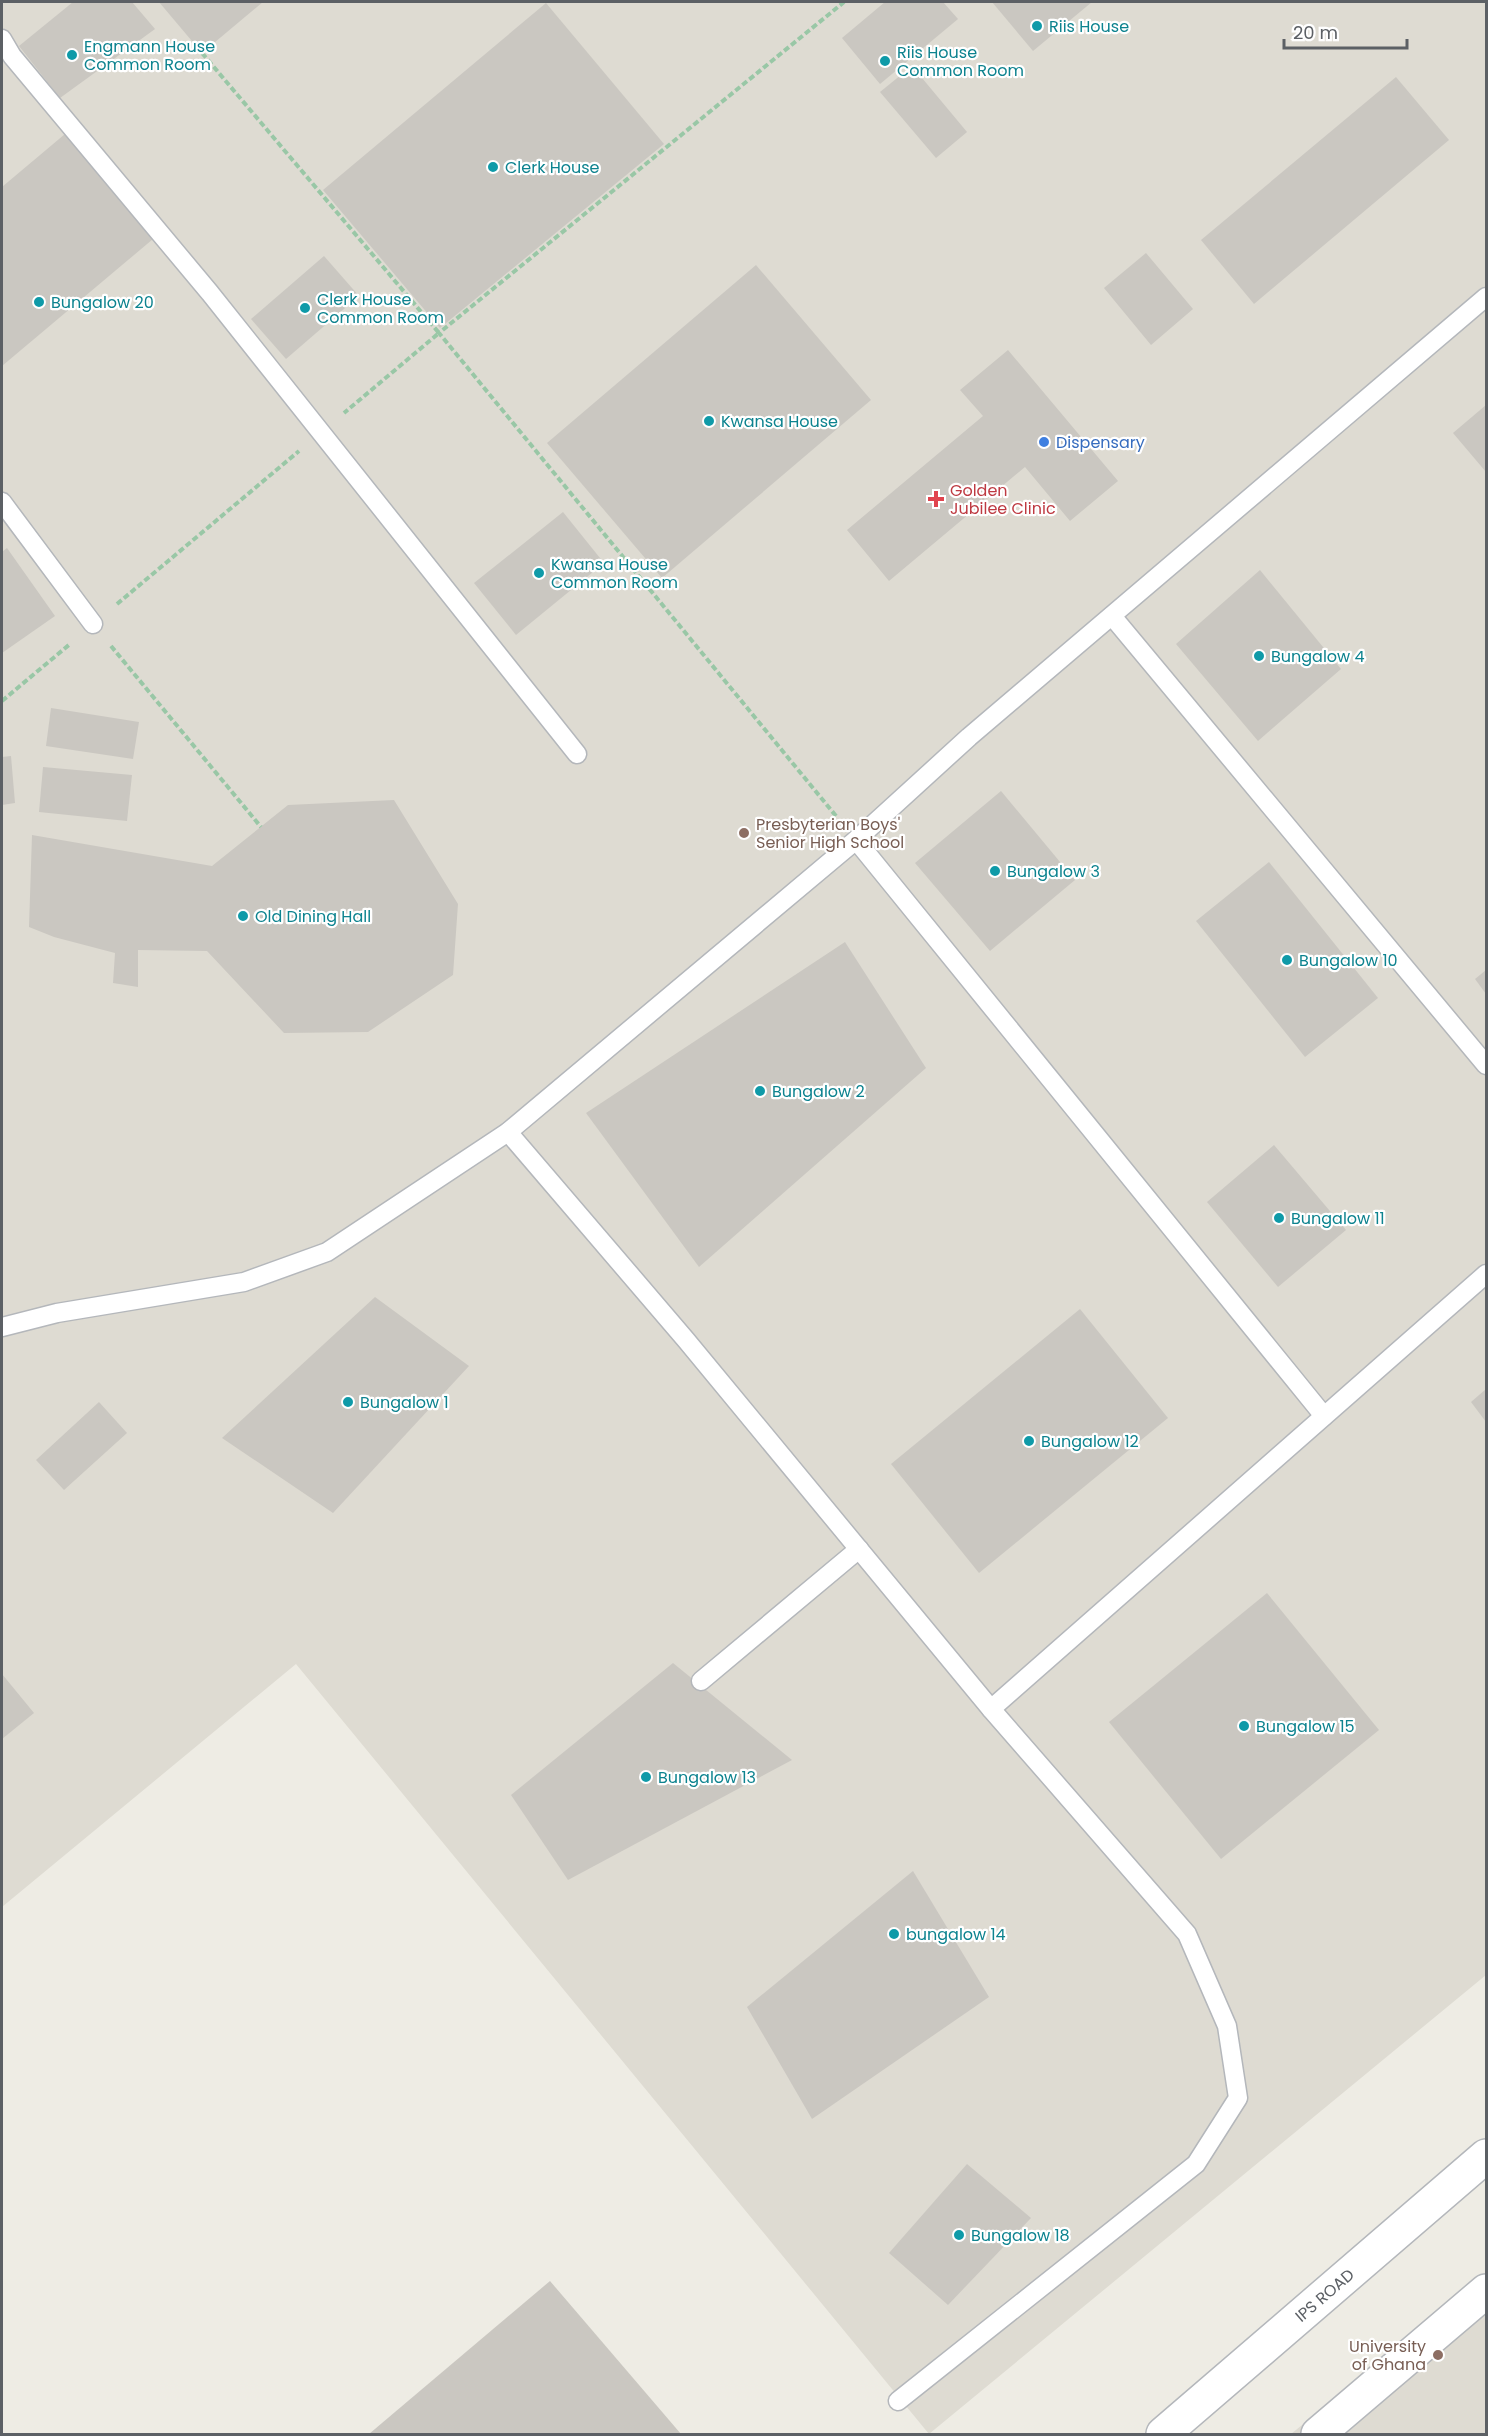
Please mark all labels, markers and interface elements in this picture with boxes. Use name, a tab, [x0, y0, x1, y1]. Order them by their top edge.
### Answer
scale bar	[1284, 12, 1407, 50]
place label: Riis House	[1049, 15, 1129, 38]
marker: Riis House	[1030, 19, 1044, 33]
text: 20 m	[1293, 20, 1338, 45]
place label: Engmann House Common Room	[84, 35, 215, 76]
place label: Riis House Common Room	[897, 41, 1024, 82]
marker: Engmann House Common Room	[65, 48, 79, 62]
marker: Riis House Common Room	[878, 54, 892, 68]
place label: Clerk House	[505, 156, 600, 179]
marker: Clerk House	[486, 160, 500, 174]
place label: Clerk House Common Room	[317, 288, 444, 329]
place label: Bungalow 20	[51, 291, 154, 314]
marker: Bungalow 20	[32, 295, 46, 309]
marker: Clerk House Common Room	[298, 301, 312, 315]
place label: Kwansa House	[721, 410, 838, 433]
marker: Kwansa House	[702, 414, 716, 428]
place label: Dispensary	[1056, 431, 1145, 454]
marker: Dispensary	[1037, 435, 1051, 449]
place label: Golden Jubilee Clinic	[950, 479, 1056, 520]
marker: Golden Jubilee Clinic	[927, 490, 945, 508]
place label: Kwansa House Common Room	[551, 553, 678, 594]
marker: Kwansa House Common Room	[532, 566, 546, 580]
place label: Bungalow 4	[1271, 645, 1365, 668]
marker: Bungalow 4	[1252, 649, 1266, 663]
place label: Presbyterian Boys' Senior High School	[756, 813, 904, 854]
marker: Presbyterian Boys' Senior High School	[737, 826, 751, 840]
place label: Bungalow 3	[1007, 860, 1100, 883]
marker: Bungalow 3	[988, 864, 1002, 878]
place label: Old Dining Hall	[255, 905, 371, 928]
marker: Old Dining Hall	[236, 909, 250, 923]
place label: Bungalow 10	[1299, 949, 1398, 972]
marker: Bungalow 10	[1280, 953, 1294, 967]
place label: Bungalow 2	[772, 1080, 865, 1103]
marker: Bungalow 2	[753, 1084, 767, 1098]
place label: Bungalow 11	[1291, 1207, 1385, 1230]
marker: Bungalow 11	[1272, 1211, 1286, 1225]
place label: Bungalow 1	[360, 1391, 449, 1414]
marker: Bungalow 1	[341, 1395, 355, 1409]
place label: Bungalow 12	[1041, 1430, 1139, 1453]
marker: Bungalow 12	[1022, 1434, 1036, 1448]
place label: Bungalow 15	[1256, 1715, 1355, 1738]
marker: Bungalow 15	[1237, 1719, 1251, 1733]
place label: Bungalow 13	[658, 1766, 756, 1789]
marker: Bungalow 13	[639, 1770, 653, 1784]
place label: bungalow 14	[906, 1923, 1006, 1946]
marker: bungalow 14	[887, 1927, 901, 1941]
place label: Bungalow 18	[971, 2224, 1070, 2247]
marker: Bungalow 18	[952, 2228, 966, 2242]
street label: IPS ROAD	[1290, 2263, 1359, 2327]
place label: University of Ghana	[1349, 2335, 1426, 2376]
marker: University of Ghana	[1431, 2348, 1445, 2362]

